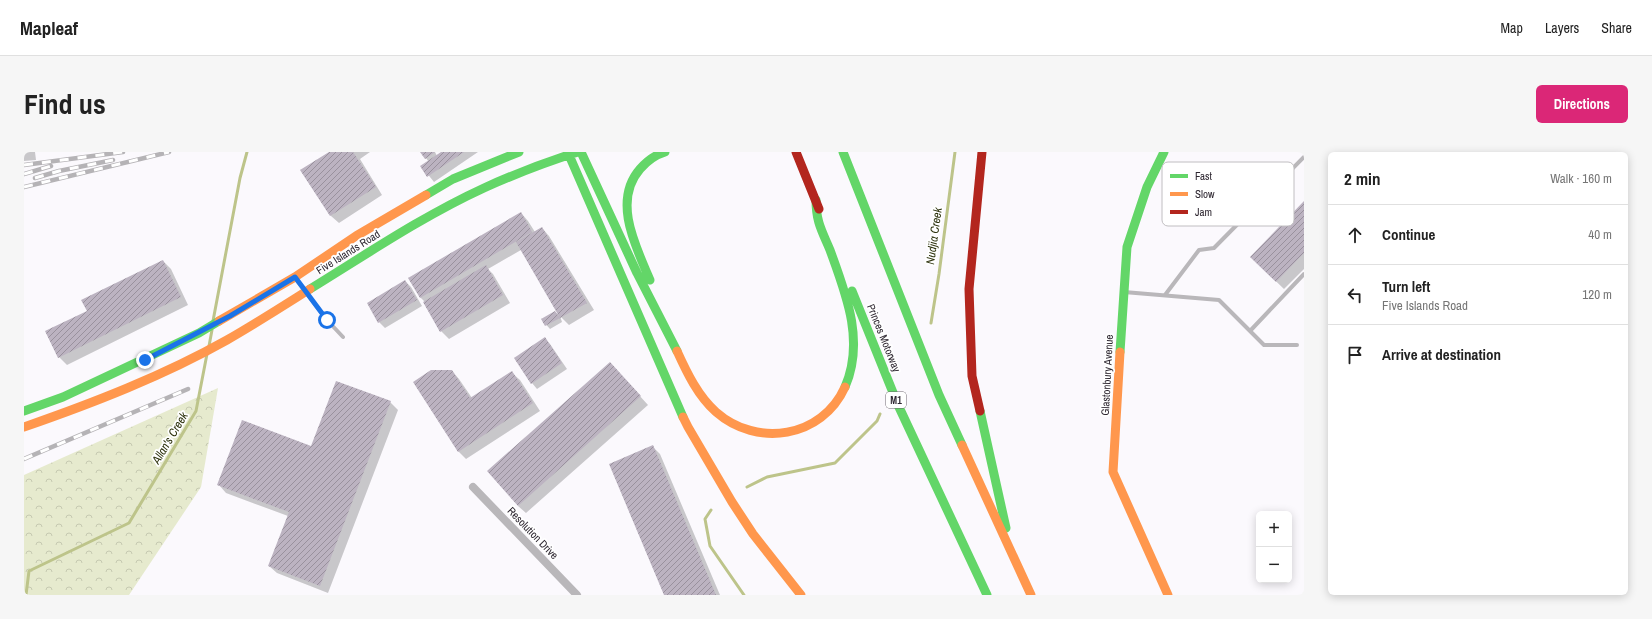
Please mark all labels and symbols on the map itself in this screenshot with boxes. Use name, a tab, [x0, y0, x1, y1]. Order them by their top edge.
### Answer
legend	[1162, 162, 1294, 226]
text: Fast	[1195, 169, 1213, 183]
text: Slow	[1195, 187, 1215, 201]
water label: Nudjia Creek	[922, 205, 946, 266]
text: Jam	[1195, 205, 1212, 219]
street label: Five Islands Road	[313, 227, 383, 277]
street label: Princes Motorway	[864, 302, 904, 375]
route start	[318, 311, 336, 329]
street label: Glastonbury Avenue	[1098, 334, 1116, 416]
route end	[136, 351, 154, 369]
road number: M1	[886, 392, 906, 408]
water label: Allan's Creek	[148, 408, 192, 468]
street label: Resolution Drive	[505, 504, 561, 562]

